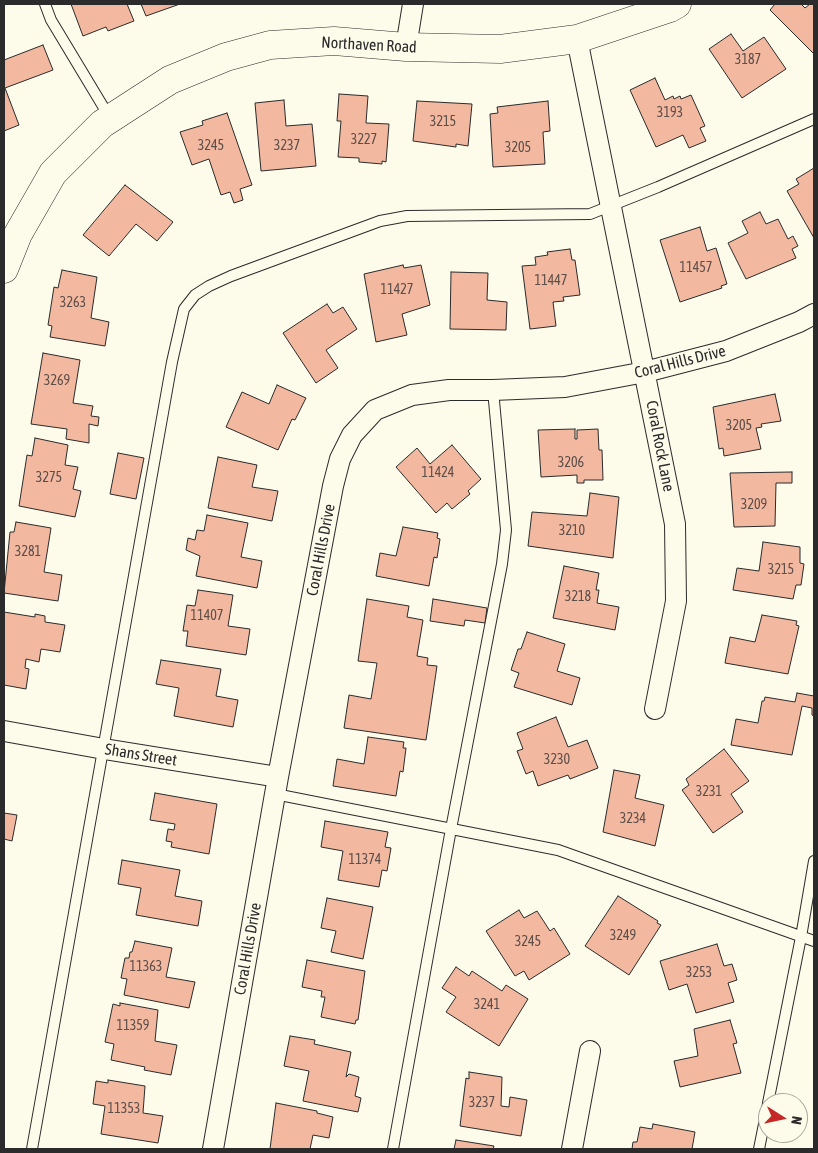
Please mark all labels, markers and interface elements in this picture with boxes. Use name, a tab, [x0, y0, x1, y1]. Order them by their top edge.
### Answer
street label: Northaven Road	[321, 33, 417, 57]
house number: 3187	[735, 52, 761, 68]
house number: 3193	[657, 105, 683, 121]
house number: 3215	[430, 114, 456, 130]
house number: 3227	[351, 132, 377, 148]
house number: 3245	[198, 138, 224, 154]
house number: 3237	[274, 138, 300, 154]
house number: 3205	[505, 140, 531, 156]
house number: 11457	[680, 260, 712, 276]
house number: 11447	[535, 273, 567, 289]
house number: 11427	[381, 282, 413, 298]
house number: 3263	[60, 295, 86, 311]
street label: Coral Hills Drive	[632, 341, 728, 383]
house number: 3269	[44, 373, 70, 389]
street label: Coral Rock Lane	[642, 399, 678, 493]
house number: 3205	[726, 418, 752, 434]
house number: 3206	[558, 455, 584, 471]
house number: 11424	[422, 465, 454, 481]
house number: 3275	[36, 470, 62, 486]
house number: 3209	[741, 497, 767, 513]
street label: Coral Hills Drive	[303, 502, 339, 598]
house number: 3210	[559, 523, 585, 539]
house number: 3281	[15, 544, 41, 560]
house number: 3215	[768, 562, 794, 578]
house number: 3218	[565, 589, 591, 605]
house number: 11407	[191, 608, 223, 624]
street label: Shans Street	[104, 740, 178, 770]
house number: 3230	[544, 752, 570, 768]
house number: 3231	[696, 784, 722, 800]
house number: 3234	[620, 811, 646, 827]
house number: 11374	[349, 852, 381, 868]
street label: Coral Hills Drive	[230, 901, 266, 997]
house number: 3249	[610, 928, 636, 944]
house number: 3245	[515, 934, 541, 950]
house number: 11363	[130, 959, 162, 975]
house number: 3253	[686, 965, 712, 981]
house number: 3241	[474, 997, 500, 1013]
house number: 11359	[117, 1018, 149, 1034]
north arrow	[758, 1093, 808, 1143]
house number: 3237	[469, 1095, 495, 1111]
house number: 11353	[108, 1101, 140, 1117]
text: N	[788, 1115, 805, 1126]

